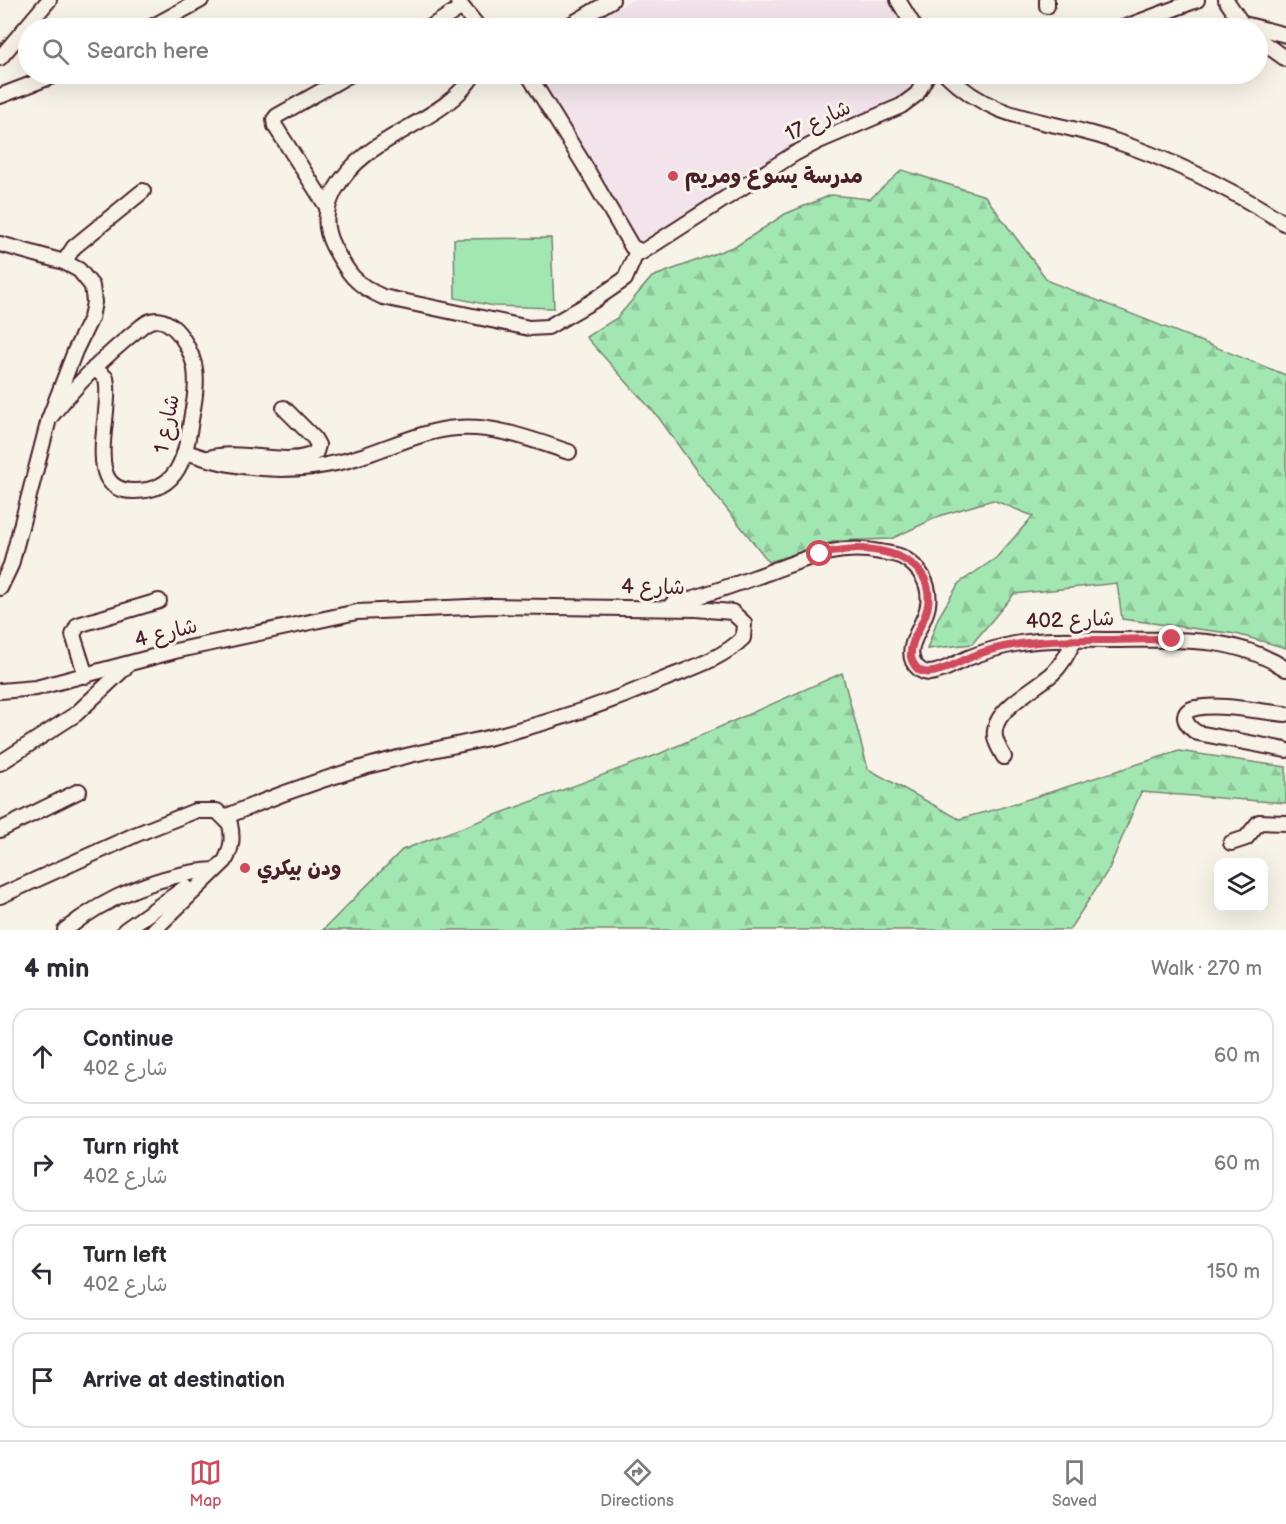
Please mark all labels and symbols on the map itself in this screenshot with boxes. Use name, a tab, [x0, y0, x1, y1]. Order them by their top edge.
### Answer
street label: شارع 17	[781, 95, 856, 149]
place label: مدرسة يسوع ومريم	[685, 164, 863, 192]
marker: مدرسة يسوع ومريم	[666, 169, 680, 183]
street label: شارع 1	[149, 393, 187, 456]
route start	[806, 540, 832, 566]
street label: شارع 4	[621, 574, 685, 602]
street label: شارع 402	[1025, 606, 1115, 636]
street label: شارع 4	[132, 613, 201, 655]
route end	[1158, 625, 1184, 651]
place label: ودن بيكري	[257, 856, 342, 884]
marker: ودن بيكري	[238, 861, 252, 875]

